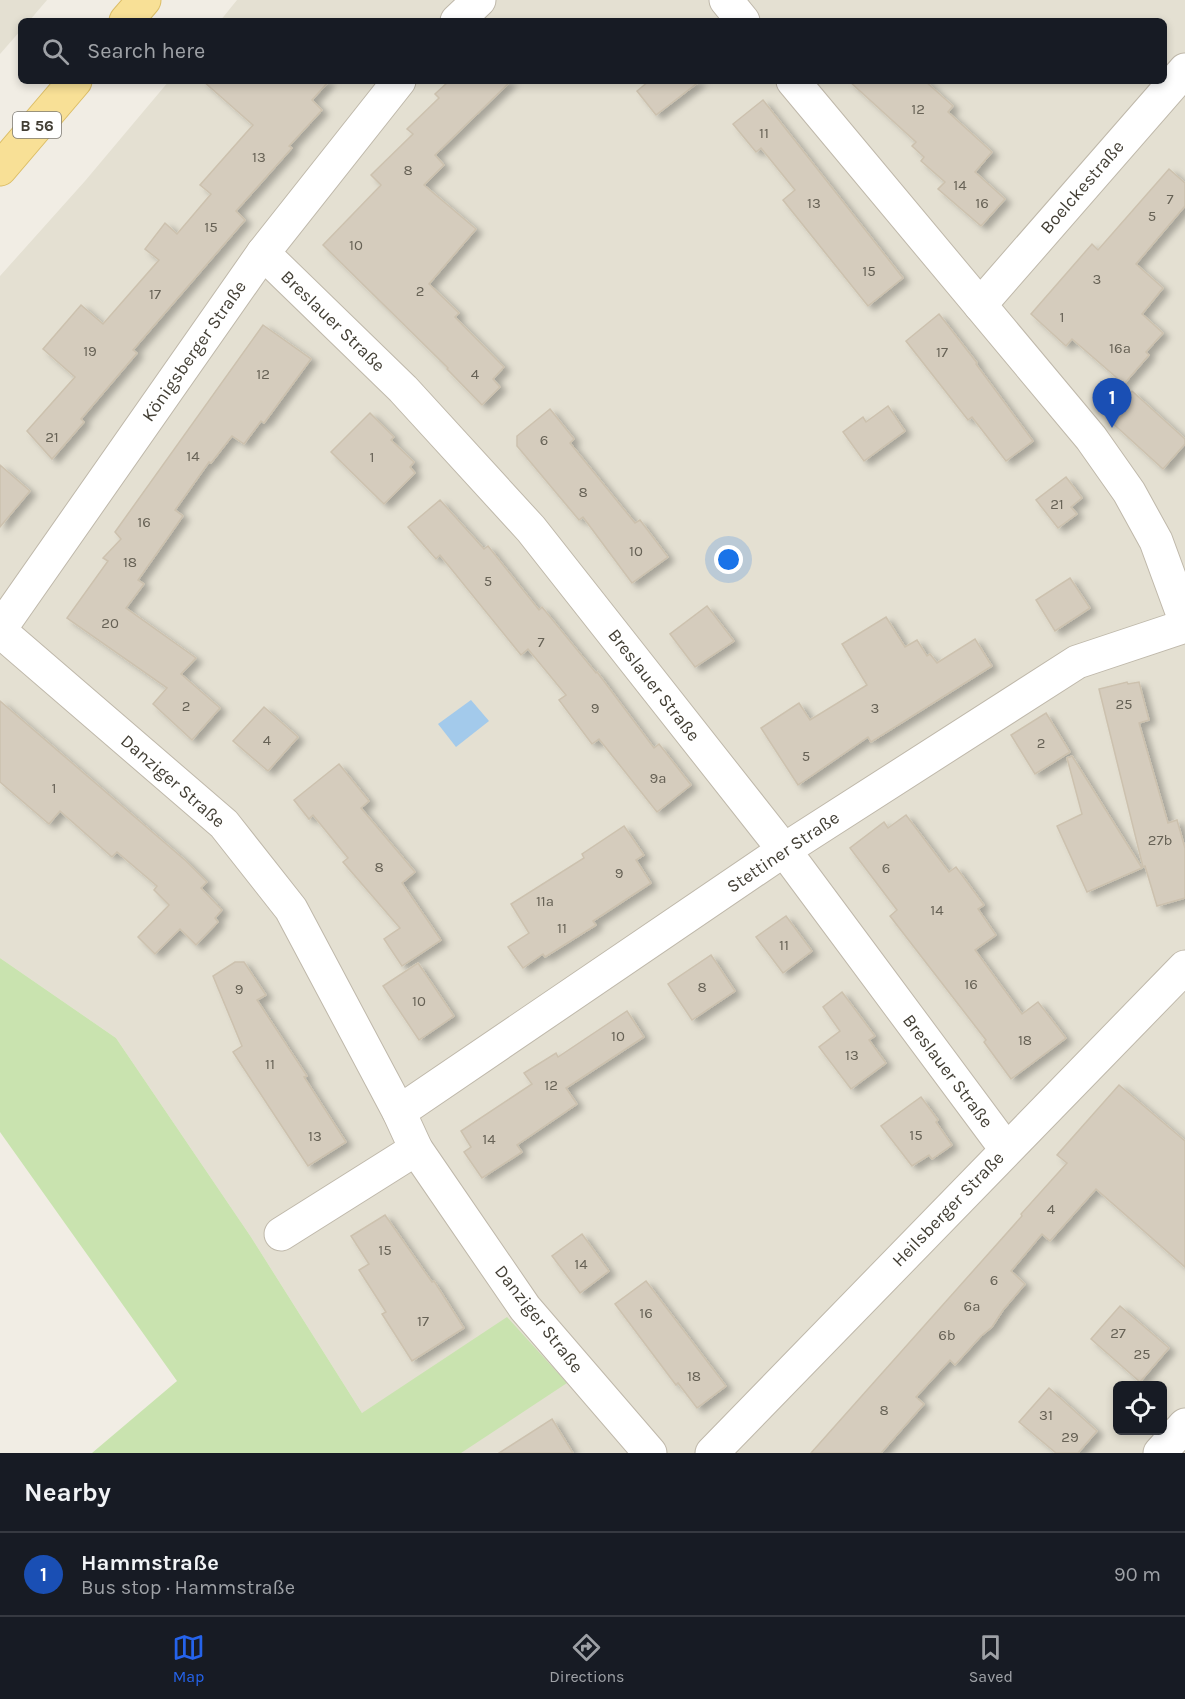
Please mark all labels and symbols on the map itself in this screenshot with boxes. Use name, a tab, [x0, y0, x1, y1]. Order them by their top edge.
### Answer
house number: 12	[911, 100, 925, 118]
road number: B 56	[13, 112, 61, 138]
house number: 11	[759, 124, 769, 142]
street label: Boelckestraße	[1035, 136, 1129, 238]
house number: 13	[252, 148, 266, 166]
house number: 8	[403, 161, 413, 179]
house number: 14	[953, 176, 967, 194]
house number: 7	[1166, 190, 1174, 208]
house number: 13	[807, 194, 821, 212]
house number: 16	[975, 194, 989, 212]
house number: 5	[1148, 207, 1156, 225]
house number: 15	[204, 218, 218, 236]
house number: 10	[349, 236, 363, 254]
house number: 15	[862, 262, 876, 280]
street label: Breslauer Straße	[276, 266, 390, 376]
house number: 3	[1093, 270, 1101, 288]
street label: Königsberger Straße	[137, 276, 251, 426]
house number: 2	[416, 282, 424, 300]
house number: 17	[149, 285, 161, 303]
house number: 1	[1060, 308, 1064, 326]
house number: 16a	[1109, 339, 1131, 357]
house number: 19	[83, 342, 97, 360]
house number: 17	[936, 343, 948, 361]
house number: 12	[256, 365, 270, 383]
house number: 4	[471, 365, 480, 383]
pin: 1	[1092, 378, 1132, 428]
house number: 21	[45, 428, 59, 446]
house number: 6	[540, 431, 548, 449]
house number: 14	[186, 447, 200, 465]
house number: 1	[370, 448, 374, 466]
house number: 8	[578, 483, 588, 501]
house number: 21	[1050, 495, 1064, 513]
house number: 16	[137, 513, 151, 531]
house number: 10	[629, 542, 643, 560]
your location	[714, 545, 743, 574]
house number: 18	[123, 553, 137, 571]
house number: 5	[484, 572, 492, 590]
house number: 20	[101, 614, 119, 632]
street label: Breslauer Straße	[603, 624, 705, 746]
house number: 7	[537, 633, 545, 651]
house number: 25	[1115, 695, 1133, 713]
house number: 2	[182, 697, 190, 715]
house number: 9	[591, 699, 599, 717]
house number: 3	[871, 699, 879, 717]
street label: Danziger Straße	[116, 730, 230, 832]
house number: 4	[263, 731, 272, 749]
house number: 2	[1037, 734, 1045, 752]
house number: 5	[802, 747, 810, 765]
house number: 9a	[650, 769, 666, 787]
house number: 1	[52, 779, 56, 797]
street label: Stettiner Straße	[723, 806, 843, 898]
house number: 27b	[1148, 831, 1172, 849]
house number: 8	[374, 858, 384, 876]
house number: 6	[882, 859, 890, 877]
house number: 9	[615, 864, 623, 882]
house number: 11a	[536, 892, 554, 910]
house number: 14	[930, 901, 944, 919]
house number: 11	[557, 919, 567, 937]
house number: 11	[779, 936, 789, 954]
house number: 16	[964, 975, 978, 993]
house number: 8	[697, 978, 707, 996]
house number: 9	[235, 980, 243, 998]
house number: 10	[412, 992, 426, 1010]
street label: Breslauer Straße	[898, 1010, 998, 1132]
house number: 10	[611, 1027, 625, 1045]
house number: 18	[1018, 1031, 1032, 1049]
house number: 13	[845, 1046, 859, 1064]
house number: 11	[265, 1055, 275, 1073]
house number: 12	[544, 1076, 558, 1094]
house number: 15	[909, 1126, 923, 1144]
house number: 13	[308, 1127, 322, 1145]
house number: 14	[482, 1130, 496, 1148]
street label: Heilsberger Straße	[887, 1147, 1009, 1271]
house number: 4	[1047, 1200, 1056, 1218]
house number: 15	[378, 1241, 392, 1259]
house number: 14	[574, 1255, 588, 1273]
street label: Danziger Straße	[490, 1261, 588, 1377]
house number: 6	[990, 1271, 998, 1289]
house number: 6a	[964, 1297, 980, 1315]
house number: 16	[639, 1304, 653, 1322]
house number: 17	[417, 1312, 429, 1330]
house number: 27	[1110, 1324, 1126, 1342]
house number: 6b	[938, 1326, 956, 1344]
house number: 25	[1133, 1345, 1151, 1363]
house number: 18	[687, 1367, 701, 1385]
house number: 8	[879, 1401, 889, 1419]
house number: 31	[1039, 1406, 1053, 1424]
house number: 29	[1061, 1428, 1079, 1446]

